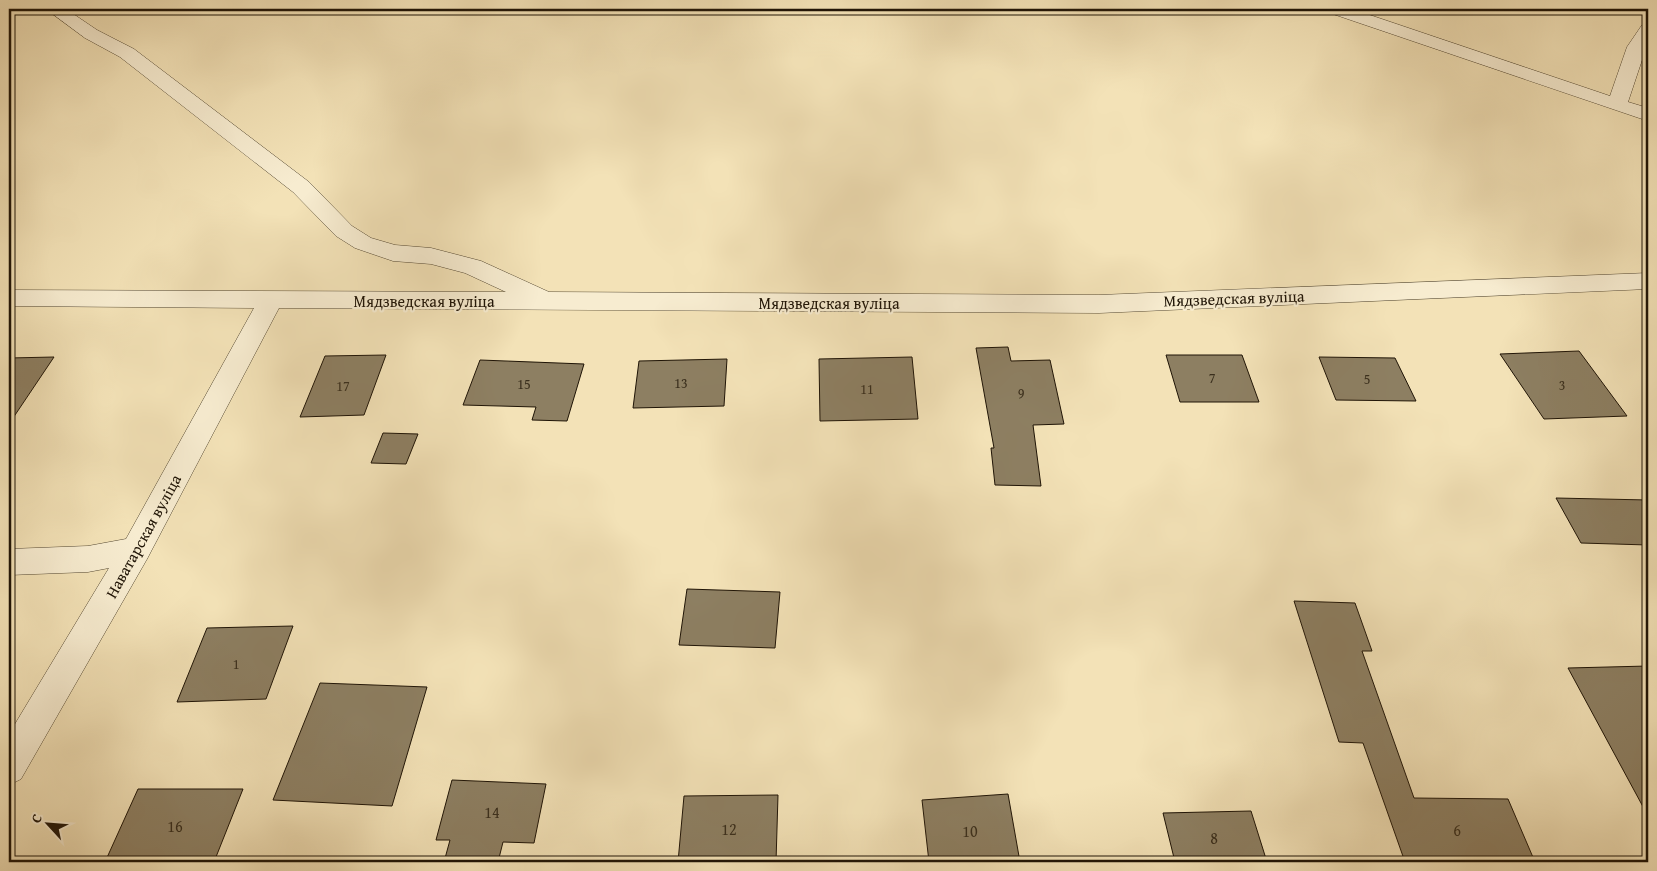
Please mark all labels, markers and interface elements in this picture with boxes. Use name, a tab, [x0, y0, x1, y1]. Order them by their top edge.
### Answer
street label: Мядзведская вуліца	[1163, 284, 1305, 312]
street label: Мядзведская вуліца	[354, 289, 495, 313]
street label: Мядзведская вуліца	[759, 291, 900, 315]
house number: 7	[1209, 368, 1216, 388]
house number: 5	[1364, 369, 1370, 389]
house number: 13	[674, 373, 688, 393]
house number: 15	[517, 374, 531, 394]
house number: 3	[1559, 375, 1565, 395]
house number: 17	[336, 376, 350, 396]
house number: 11	[860, 379, 874, 399]
house number: 9	[1018, 383, 1025, 403]
street label: Наватарская вуліца	[99, 469, 187, 602]
house number: 1	[233, 654, 239, 674]
north arrow	[22, 798, 72, 848]
house number: 14	[484, 800, 500, 824]
text: С	[26, 810, 47, 826]
house number: 16	[167, 814, 183, 838]
house number: 12	[721, 817, 737, 841]
house number: 6	[1453, 818, 1461, 842]
house number: 10	[962, 819, 978, 843]
house number: 8	[1210, 826, 1218, 850]

